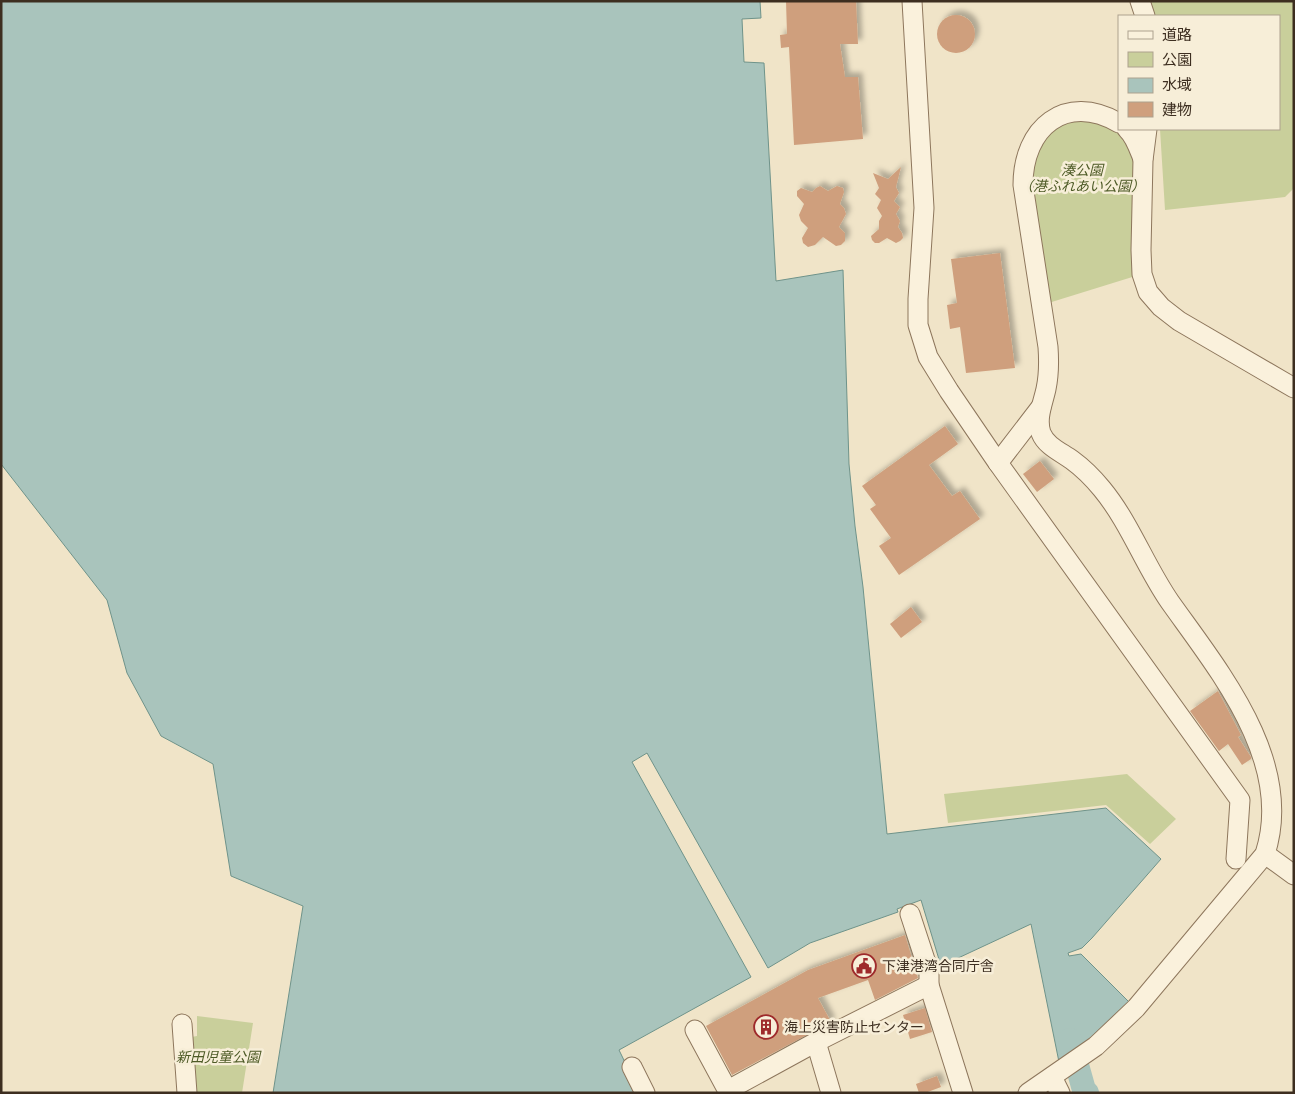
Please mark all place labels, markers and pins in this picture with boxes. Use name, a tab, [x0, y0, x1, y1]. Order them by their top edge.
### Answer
public building icon: 下津港湾合同庁舎	[851, 953, 877, 979]
place label: 下津港湾合同庁舎	[882, 956, 994, 975]
building icon: 海上災害防止センター	[753, 1014, 779, 1040]
place label: 海上災害防止センター	[784, 1017, 924, 1036]

